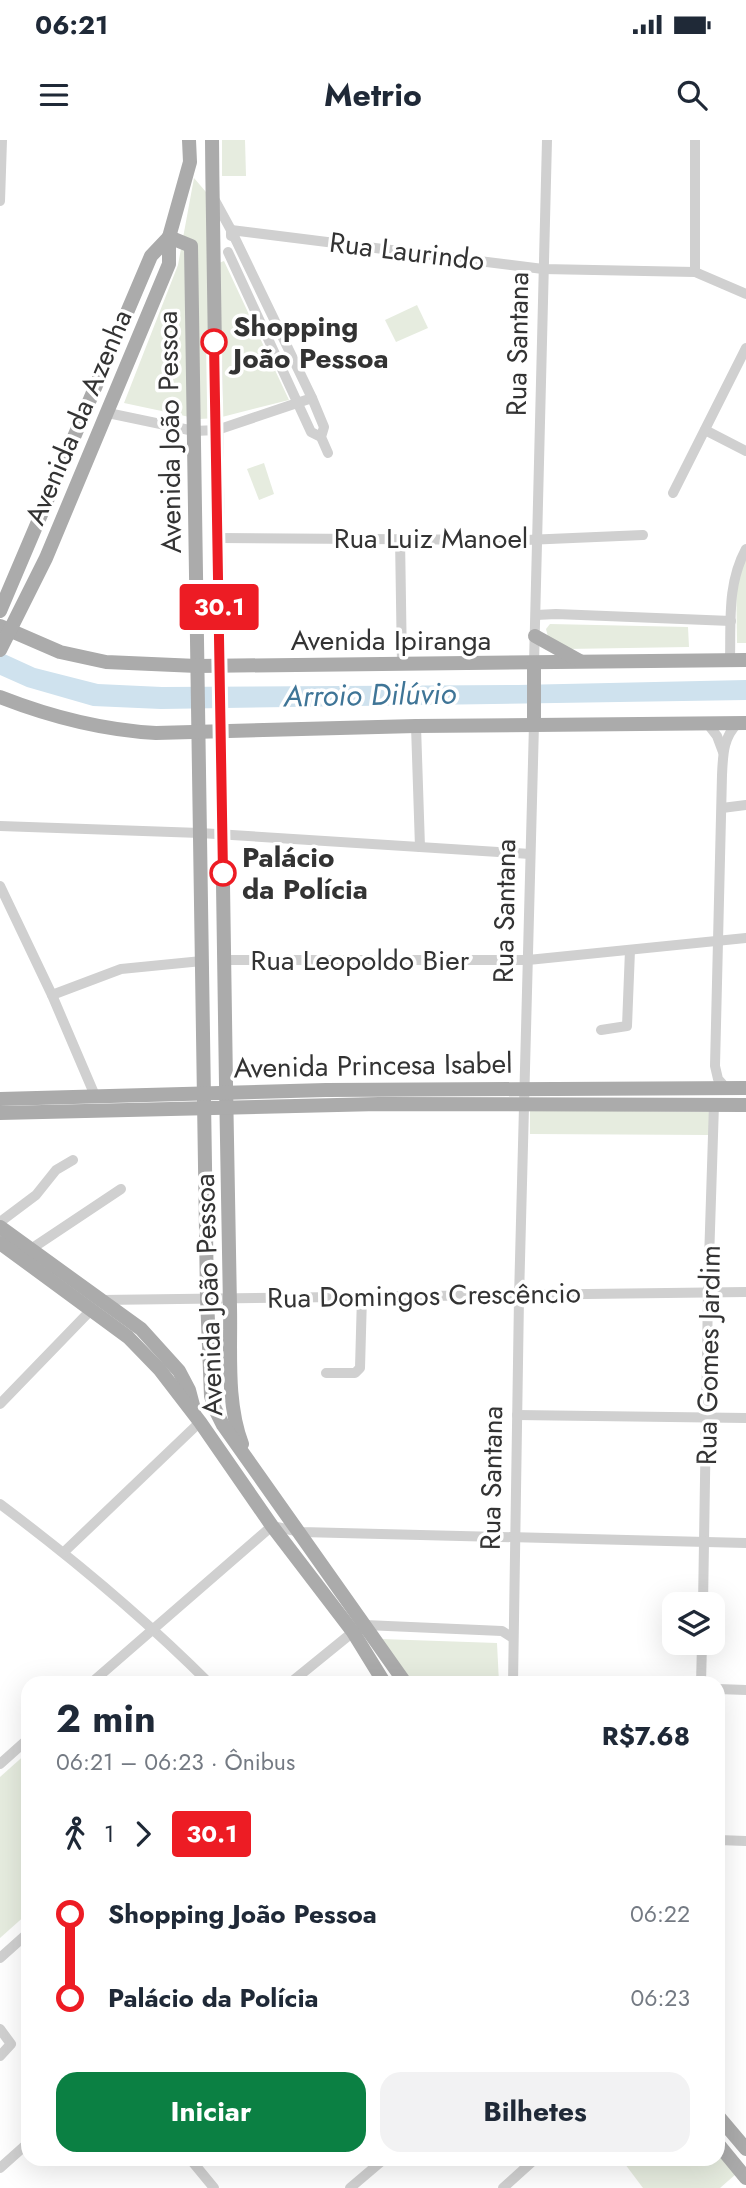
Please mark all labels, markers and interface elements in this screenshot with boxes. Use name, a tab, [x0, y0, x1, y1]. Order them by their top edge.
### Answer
text: 06:21	[35, 6, 108, 44]
text: Metrio	[324, 72, 422, 118]
icon: menu	[35, 76, 73, 114]
icon: search	[673, 76, 711, 114]
street label: Rua Laurindo	[327, 222, 487, 281]
street label: Rua Santana	[496, 272, 539, 416]
street label: Avenida da Azenha	[15, 303, 142, 531]
place label: Shopping João Pessoa	[228, 306, 389, 379]
street label: Avenida João Pessoa	[147, 310, 192, 554]
marker: Shopping João Pessoa	[201, 329, 227, 355]
street label: Rua Luiz Manoel	[334, 518, 528, 559]
line badge: 30.1	[170, 584, 268, 630]
text: 30.1	[194, 589, 244, 624]
street label: Avenida Ipiranga	[291, 620, 491, 661]
water label: Arroio Dilúvio	[282, 671, 457, 718]
place label: Palácio da Polícia	[242, 837, 368, 910]
street label: Rua Santana	[483, 839, 526, 983]
marker: Palácio da Polícia	[210, 860, 236, 886]
street label: Rua Leopoldo Bier	[251, 940, 470, 981]
street label: Avenida Princesa Isabel	[233, 1043, 513, 1088]
street label: Avenida João Pessoa	[184, 1173, 233, 1417]
street label: Rua Gomes Jardim	[686, 1245, 731, 1465]
street label: Rua Domingos Crescêncio	[267, 1272, 581, 1319]
street label: Rua Santana	[470, 1406, 513, 1550]
map controls	[662, 1592, 725, 1655]
button: layers	[662, 1592, 725, 1655]
text: 2 min	[56, 1691, 156, 1746]
text: R$7.68	[602, 1717, 690, 1755]
text: 06:21 – 06:23 · Ônibus	[56, 1745, 295, 1779]
icon: walk	[56, 1815, 94, 1853]
icon: forward	[124, 1815, 162, 1853]
text: 30.1	[186, 1816, 237, 1851]
text: 1	[104, 1817, 114, 1851]
text: Shopping João Pessoa	[108, 1895, 377, 1933]
text: 06:22	[630, 1897, 690, 1931]
text: Palácio da Polícia	[108, 1979, 319, 2017]
text: 06:23	[630, 1981, 690, 2015]
button: Iniciar	[56, 2072, 366, 2152]
button: Bilhetes	[380, 2072, 690, 2152]

